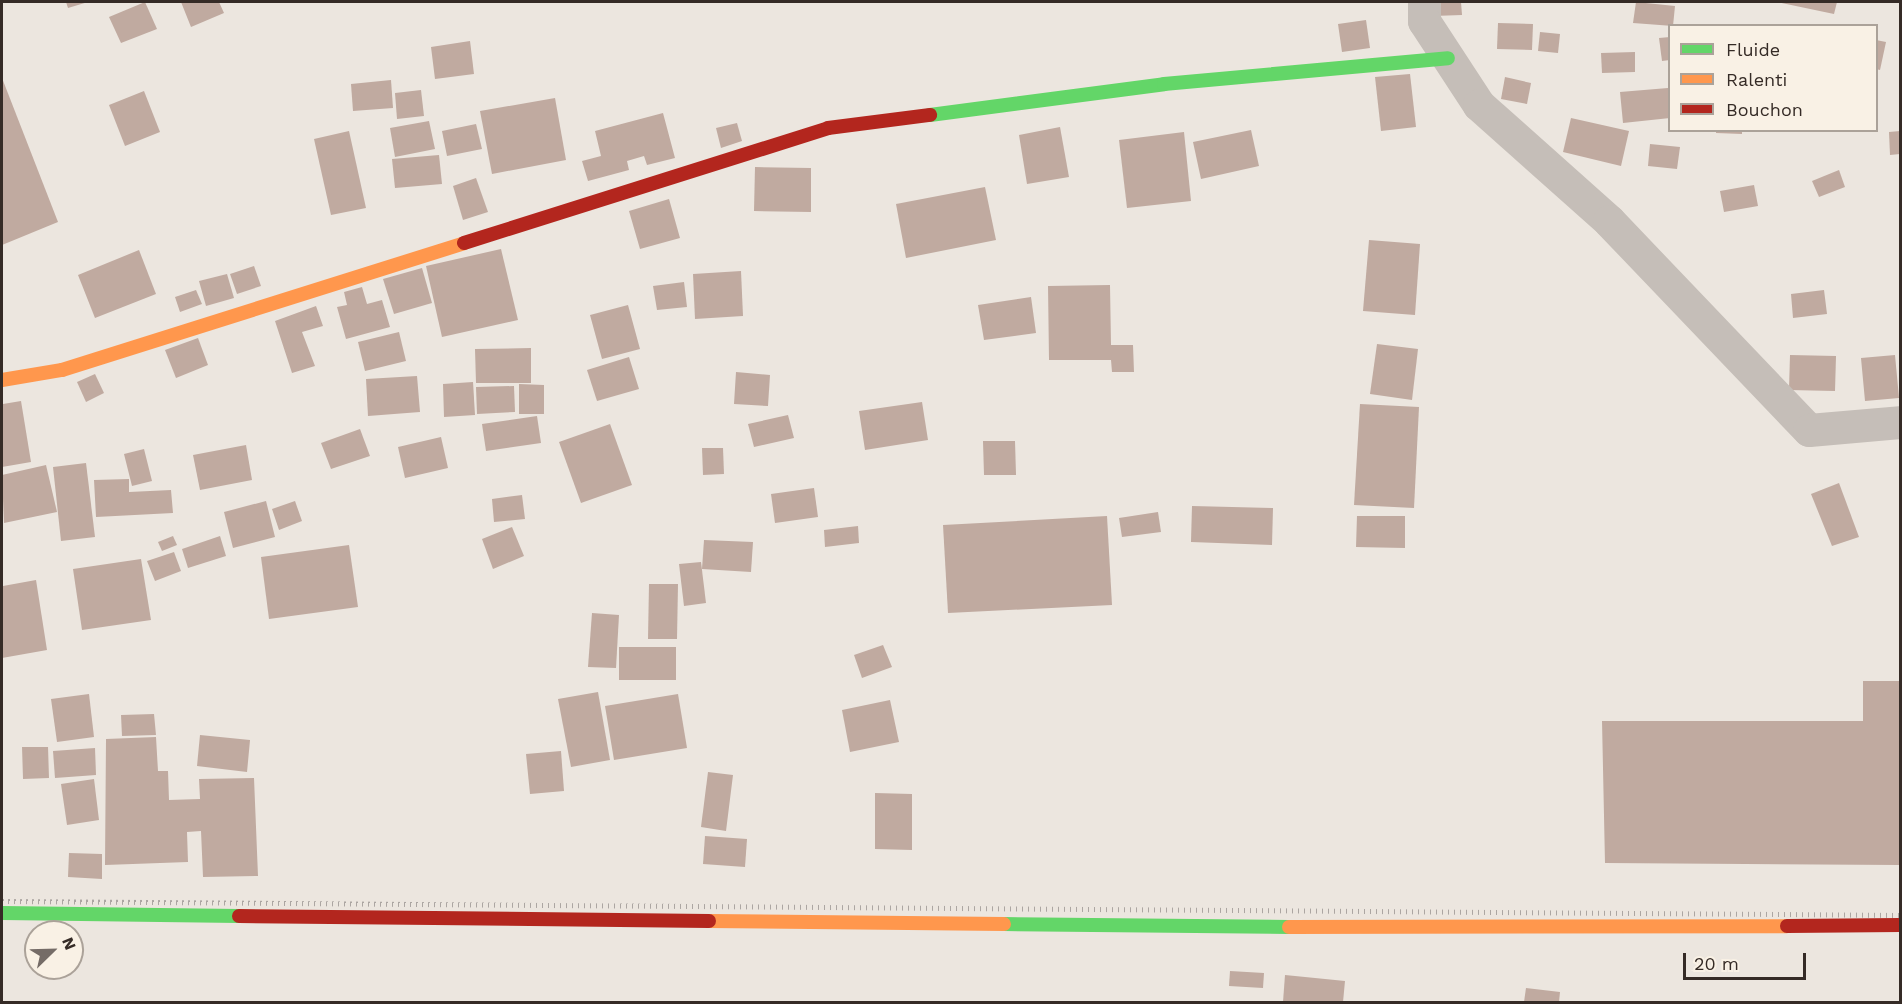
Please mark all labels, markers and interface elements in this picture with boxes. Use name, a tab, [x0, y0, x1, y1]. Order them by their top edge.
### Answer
legend	[1668, 24, 1878, 132]
text: Fluide	[1726, 39, 1780, 60]
text: Ralenti	[1726, 69, 1787, 90]
text: Bouchon	[1726, 99, 1803, 120]
north arrow	[24, 920, 84, 980]
text: N	[58, 934, 80, 953]
scale bar	[1686, 941, 1809, 979]
text: 20 m	[1694, 953, 1739, 974]

